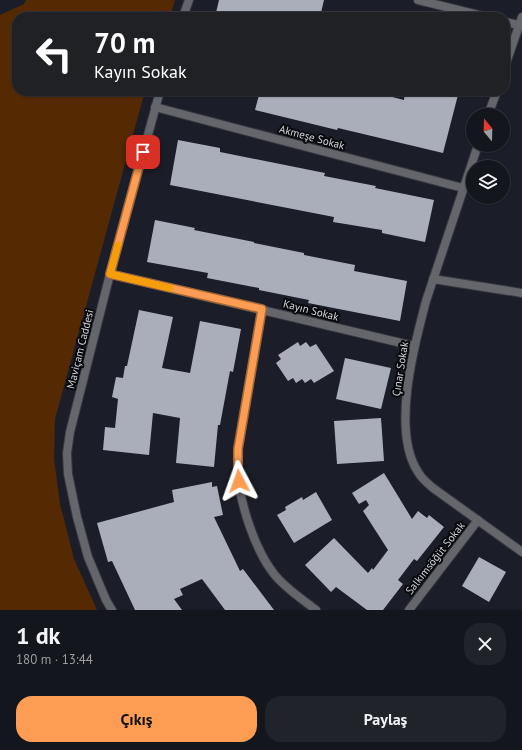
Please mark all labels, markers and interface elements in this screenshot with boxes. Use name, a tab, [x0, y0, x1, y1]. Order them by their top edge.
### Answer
text: 70 m	[94, 24, 155, 61]
icon: left	[28, 28, 80, 80]
text: Kayın Sokak	[94, 60, 187, 83]
north arrow	[466, 108, 510, 152]
map controls	[466, 108, 510, 204]
street label: Akmeşe Sokak	[278, 122, 347, 153]
pin	[126, 135, 160, 169]
icon: arrive	[132, 141, 154, 163]
button: layers	[466, 160, 510, 204]
street label: Kayın Sokak	[282, 296, 341, 324]
street label: Maviçam Caddesi	[63, 308, 97, 390]
street label: Çınar Sokak	[389, 340, 411, 397]
position arrow	[218, 460, 260, 502]
street label: Salkımsöğüt Sokak	[402, 518, 468, 597]
text: 1 dk	[16, 620, 60, 651]
button: close	[464, 623, 506, 665]
text: 180 m · 13:44	[16, 651, 93, 668]
button: Çıkış	[16, 696, 257, 742]
button: Paylaş	[265, 696, 506, 742]

